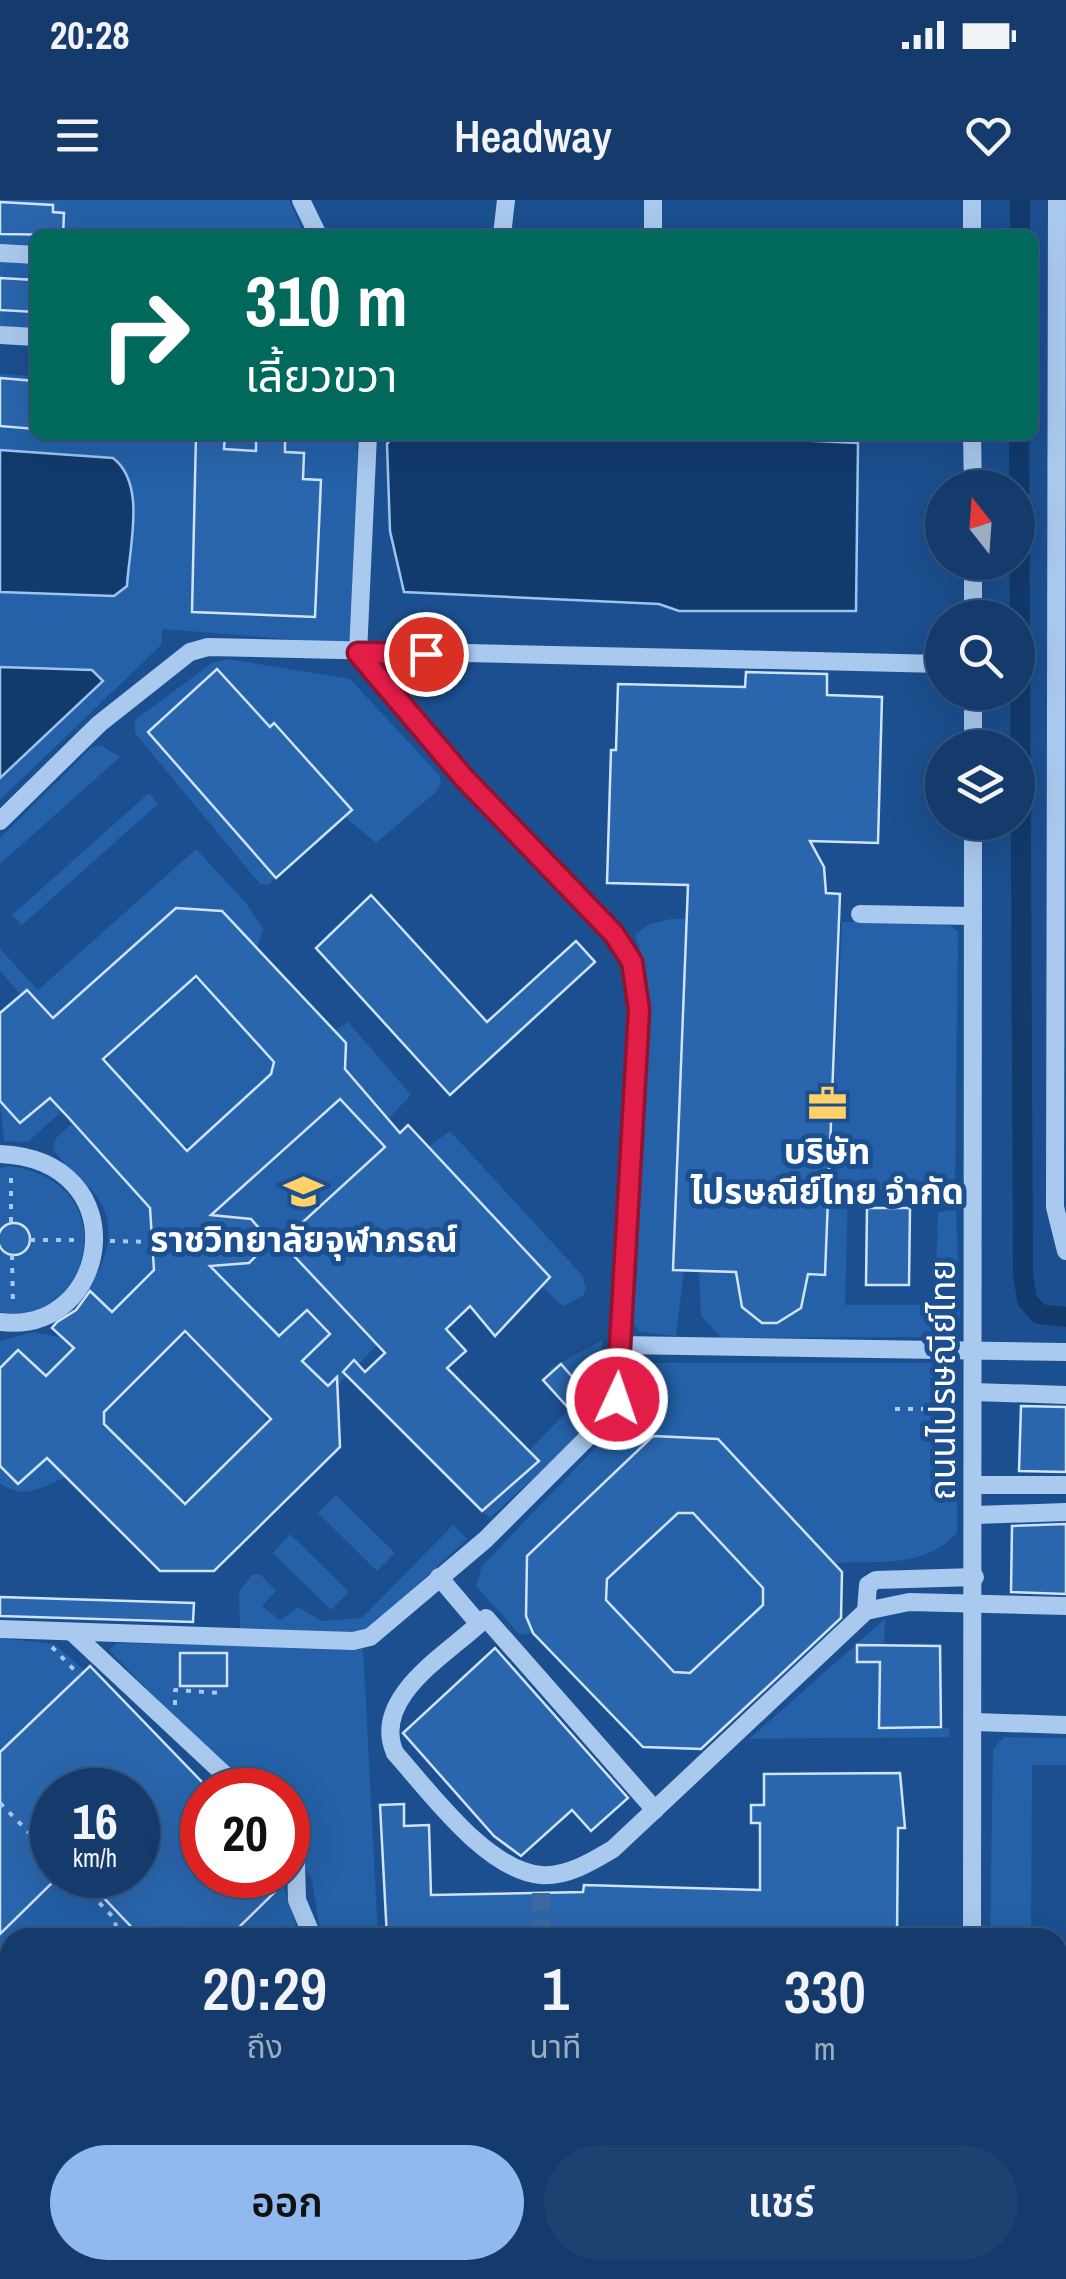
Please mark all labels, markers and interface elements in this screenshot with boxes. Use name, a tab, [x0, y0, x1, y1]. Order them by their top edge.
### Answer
text: 20:28	[50, 10, 130, 61]
text: Headway	[454, 105, 612, 166]
icon: menu	[50, 108, 105, 163]
icon: heart	[961, 108, 1016, 163]
text: 310 m	[245, 254, 408, 348]
icon: right	[80, 270, 210, 400]
text: เลี้ยวขวา	[245, 345, 397, 406]
north arrow	[925, 470, 1035, 580]
map controls	[925, 470, 1035, 840]
button: search	[925, 600, 1035, 710]
pin	[384, 612, 469, 697]
icon: arrive	[399, 627, 454, 682]
button: layers	[925, 730, 1035, 840]
office icon: บริษัท ไปรษณีย์ไทย จำกัด	[806, 1083, 848, 1125]
place label: บริษัท ไปรษณีย์ไทย จำกัด	[690, 1128, 964, 1215]
school or university icon: ราชวิทยาลัยจุฬาภรณ์	[283, 1171, 325, 1213]
place label: ราชวิทยาลัยจุฬาภรณ์	[150, 1216, 458, 1263]
street label: ถนนไปรษณีย์ไทย	[919, 1260, 966, 1500]
position arrow	[565, 1347, 669, 1451]
speed limit sign: 20	[180, 1768, 310, 1898]
text: 16	[72, 1787, 118, 1855]
text: km/h	[73, 1841, 117, 1875]
text: 20:29	[202, 1948, 327, 2029]
text: 1	[542, 1948, 569, 2029]
text: 330	[784, 1951, 866, 2032]
text: ถึง	[246, 2025, 283, 2068]
text: นาที	[529, 2025, 581, 2068]
text: m	[814, 2027, 836, 2070]
button: ออก	[50, 2145, 524, 2260]
button: แชร์	[544, 2145, 1018, 2260]

